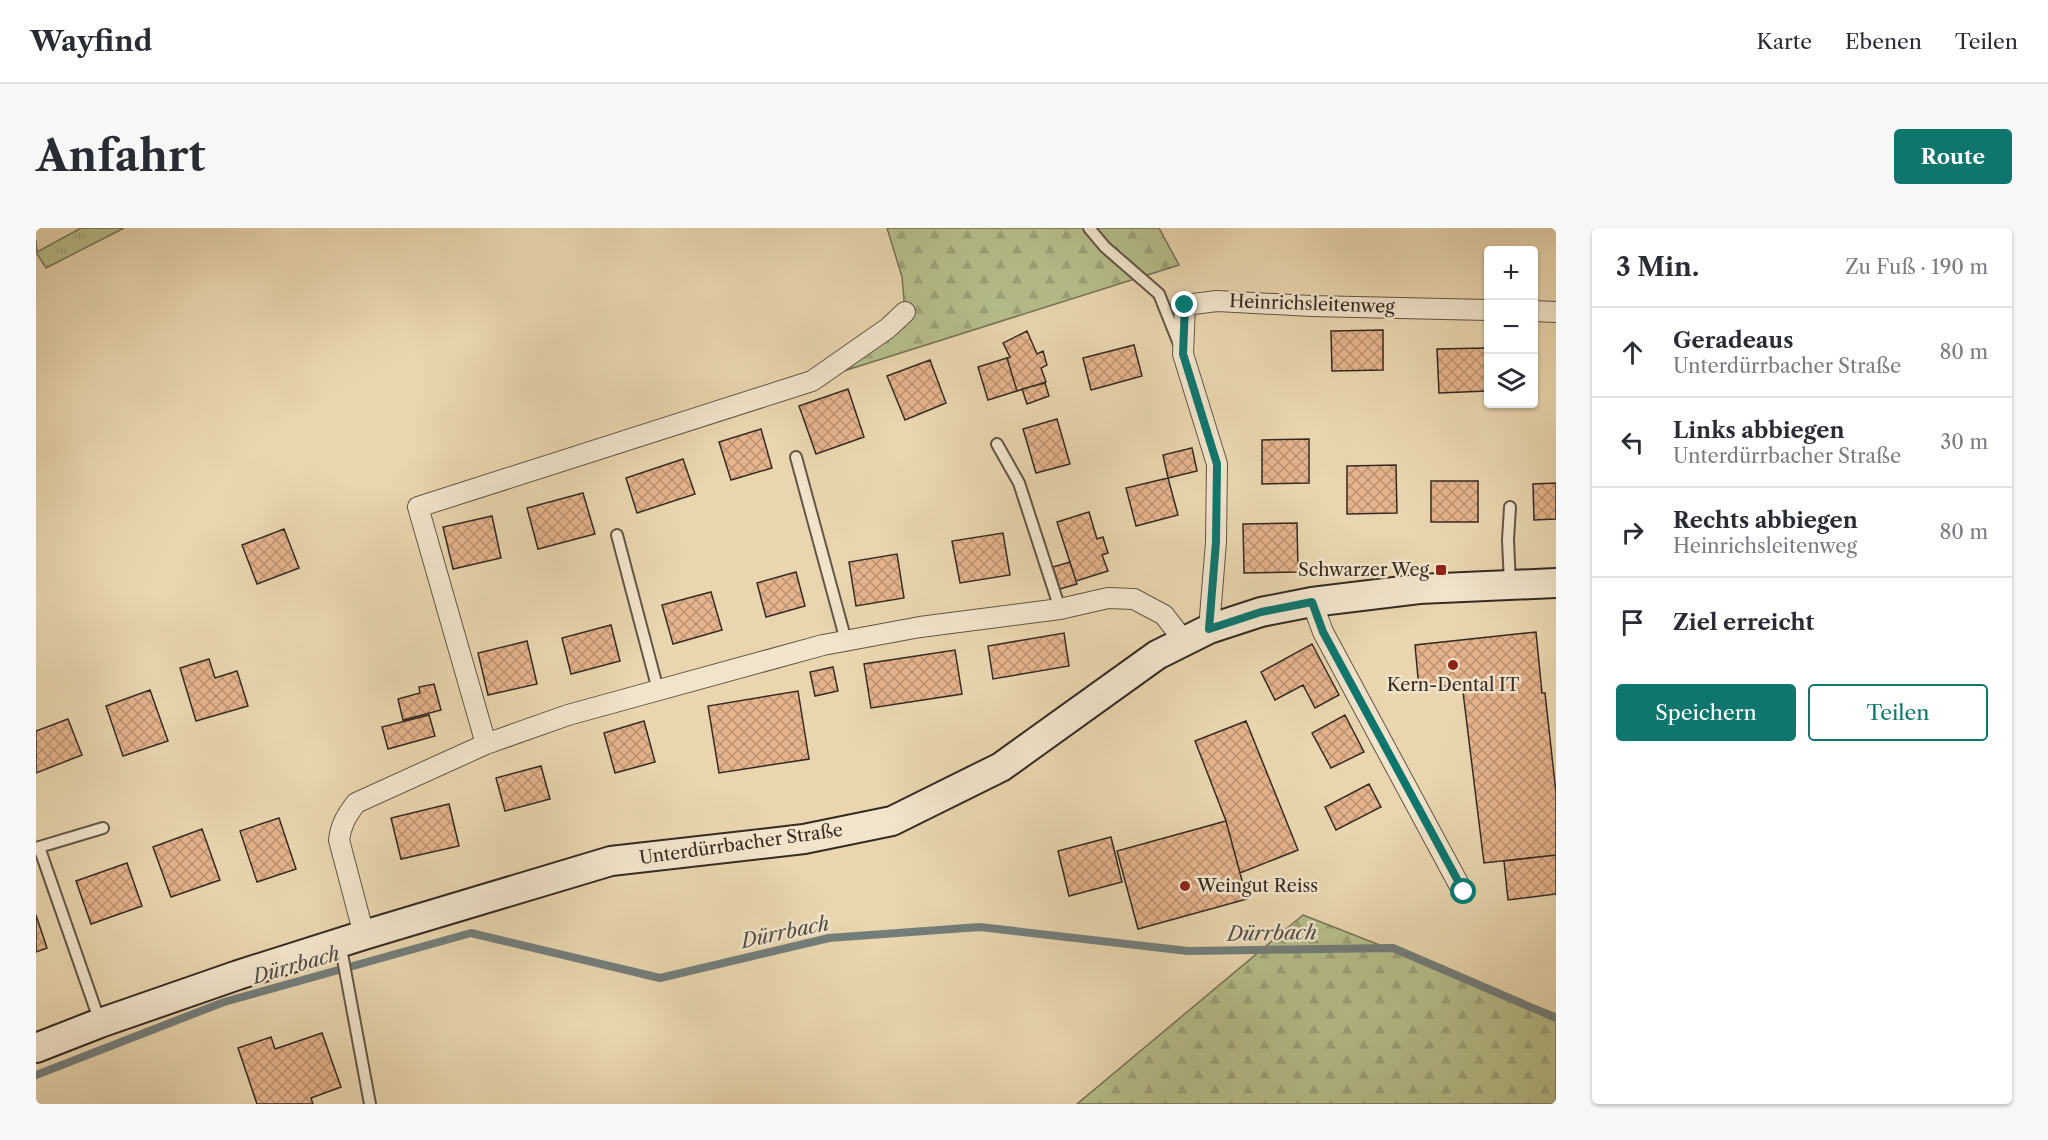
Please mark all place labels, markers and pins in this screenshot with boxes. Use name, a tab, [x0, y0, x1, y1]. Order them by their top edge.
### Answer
place label: Schwarzer Weg	[1298, 559, 1429, 581]
marker: Schwarzer Weg	[1434, 563, 1448, 577]
marker: Kern-Dental IT	[1446, 658, 1460, 672]
place label: Kern-Dental IT	[1387, 674, 1520, 696]
place label: Weingut Reiss	[1196, 875, 1318, 897]
marker: Weingut Reiss	[1178, 879, 1192, 893]

